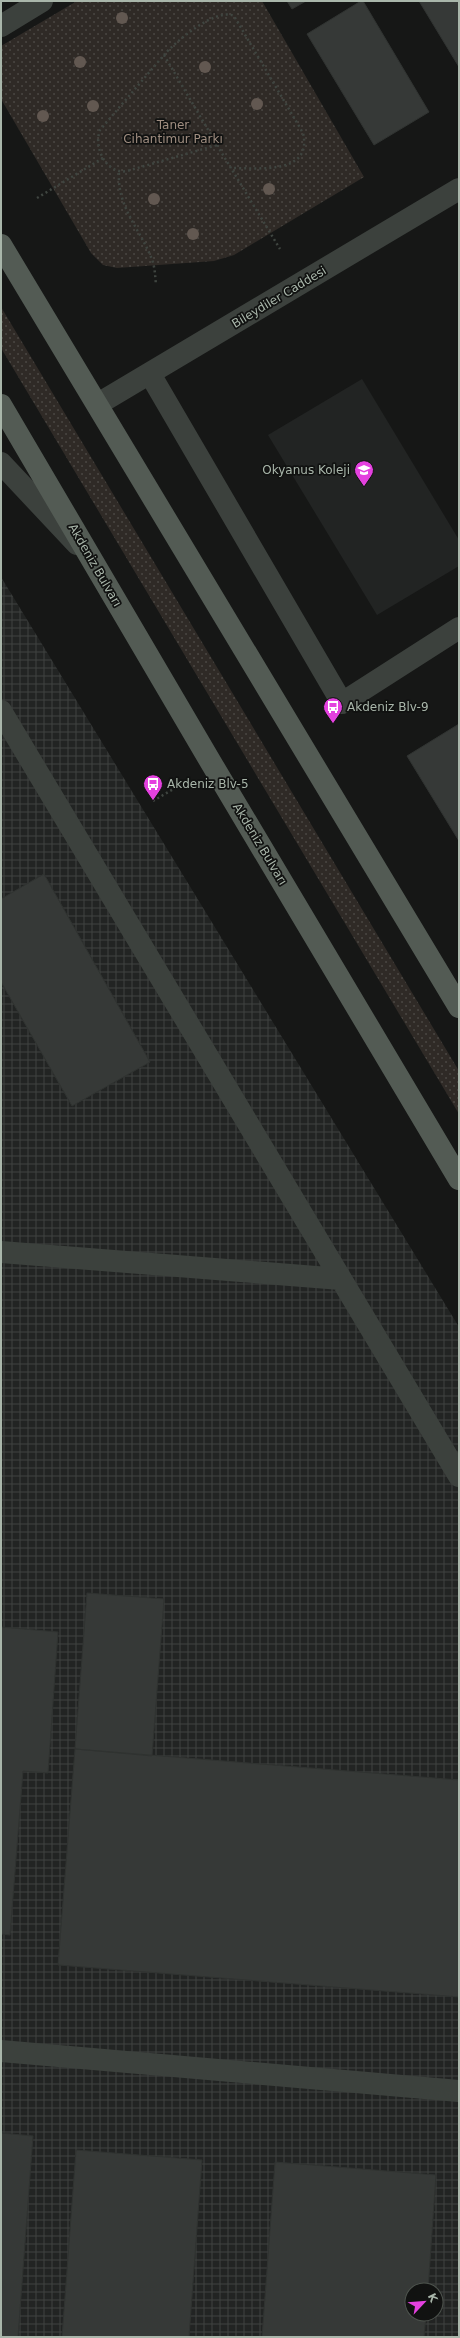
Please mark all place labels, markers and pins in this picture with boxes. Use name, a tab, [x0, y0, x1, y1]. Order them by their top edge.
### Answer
school or university icon: Okyanus Koleji	[353, 459, 375, 487]
place label: Okyanus Koleji	[262, 463, 350, 477]
bus stop icon: Akdeniz Blv-9	[322, 696, 344, 724]
place label: Akdeniz Blv-9	[347, 700, 429, 714]
bus stop icon: Akdeniz Blv-5	[142, 773, 164, 801]
place label: Akdeniz Blv-5	[167, 777, 249, 791]

